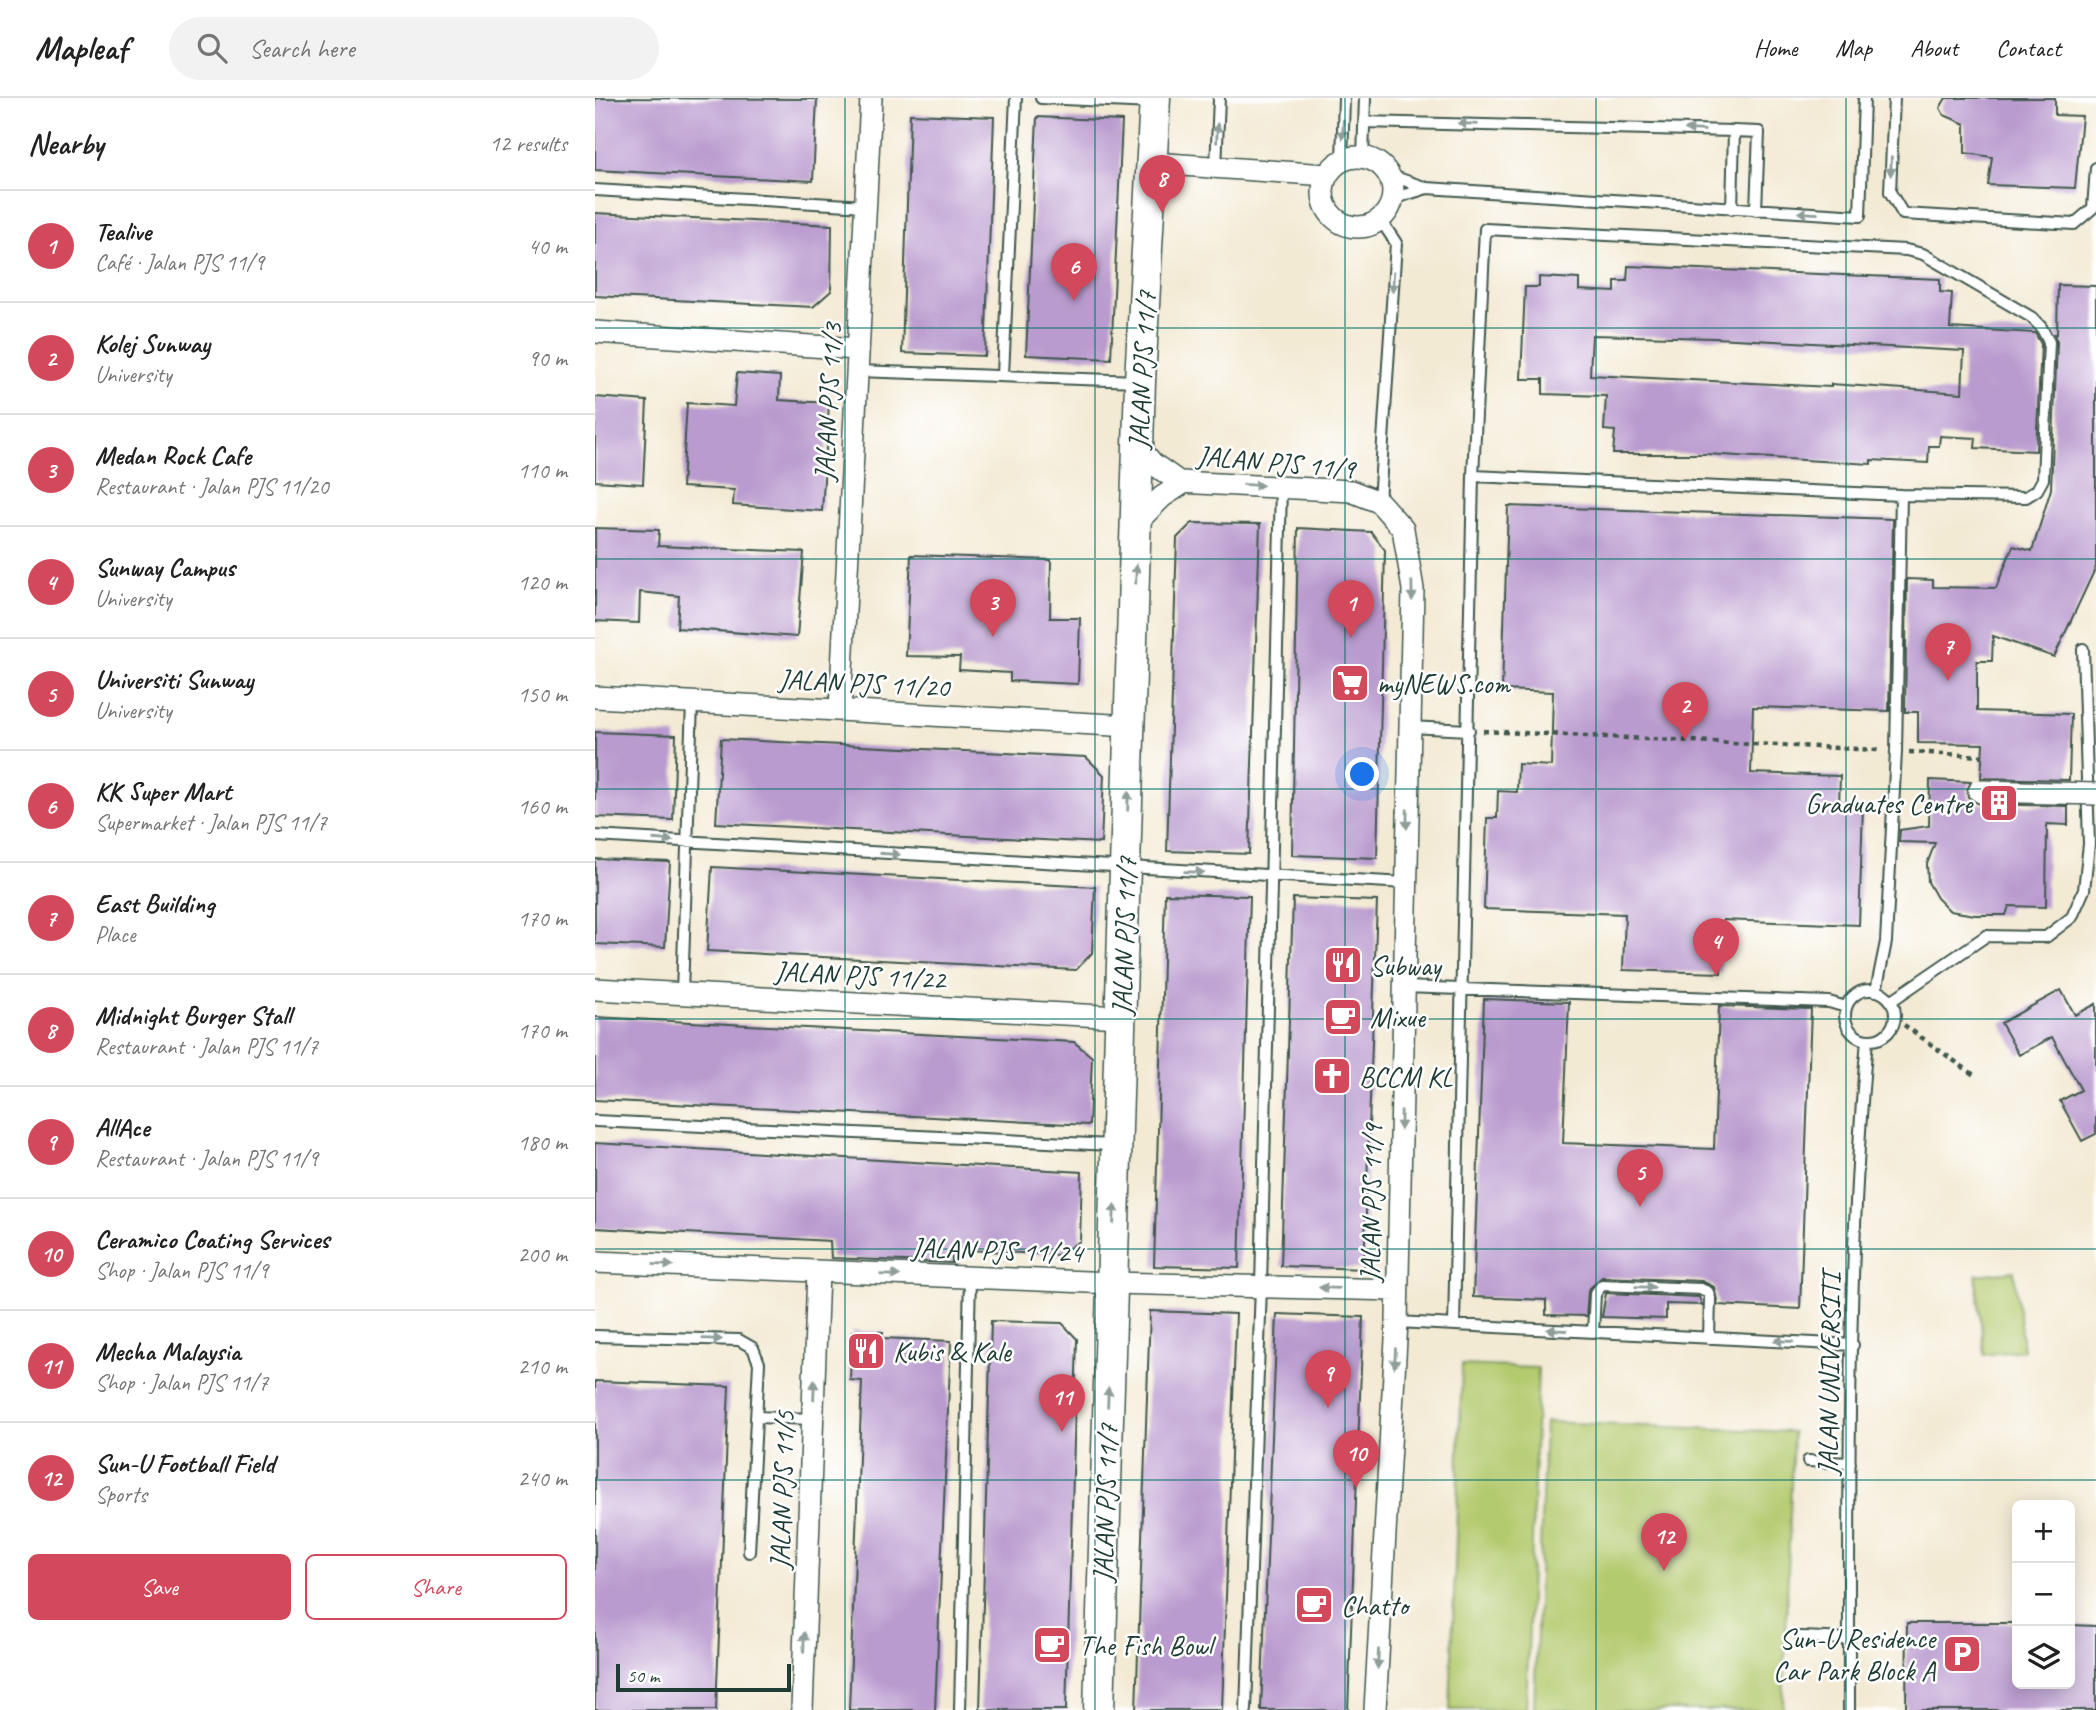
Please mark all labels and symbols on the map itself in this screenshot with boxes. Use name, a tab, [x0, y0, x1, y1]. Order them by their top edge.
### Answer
one-way arrow	[1338, 118, 1349, 140]
one-way arrow	[1456, 119, 1478, 130]
one-way arrow	[1212, 122, 1223, 144]
one-way arrow	[1684, 125, 1706, 136]
pin: 8	[1139, 155, 1185, 213]
one-way arrow	[1885, 155, 1896, 177]
one-way arrow	[1796, 208, 1818, 219]
pin: 6	[1051, 243, 1097, 301]
one-way arrow	[1388, 272, 1399, 294]
street label: JALAN PJS 11/7	[1120, 289, 1164, 452]
street label: JALAN PJS 11/3	[806, 320, 850, 484]
street label: JALAN PJS 11/9	[1194, 437, 1359, 487]
one-way arrow	[1242, 480, 1264, 491]
one-way arrow	[1130, 563, 1141, 585]
pin: 3	[970, 579, 1016, 637]
pin: 1	[1328, 580, 1374, 638]
one-way arrow	[1406, 580, 1418, 602]
pin: 7	[1925, 623, 1971, 681]
street label: JALAN PJS 11/20	[776, 661, 953, 705]
supermarket icon: myNEWS.com	[1329, 662, 1371, 704]
place label: myNEWS.com	[1377, 666, 1511, 701]
pin: 2	[1662, 682, 1708, 740]
your location	[1345, 757, 1379, 791]
building icon: Graduates Centre	[1978, 782, 2020, 824]
place label: Graduates Centre	[1805, 786, 1974, 821]
one-way arrow	[1123, 790, 1134, 812]
one-way arrow	[1401, 808, 1413, 830]
one-way arrow	[652, 835, 674, 846]
one-way arrow	[879, 849, 901, 860]
street label: JALAN PJS 11/7	[1104, 855, 1144, 1018]
one-way arrow	[1184, 867, 1206, 878]
pin: 4	[1693, 918, 1739, 976]
restaurant icon: Subway	[1322, 944, 1364, 986]
place label: Subway	[1370, 948, 1443, 983]
street label: JALAN PJS 11/22	[772, 953, 949, 997]
cafe icon: Mixue	[1322, 996, 1364, 1038]
place label: Mixue	[1370, 1000, 1427, 1035]
church icon: BCCM KL	[1311, 1055, 1353, 1097]
place label: BCCM KL	[1359, 1059, 1453, 1094]
one-way arrow	[1395, 1109, 1406, 1131]
street label: JALAN PJS 11/9	[1352, 1121, 1390, 1284]
pin: 5	[1617, 1149, 1663, 1207]
one-way arrow	[1109, 1203, 1120, 1225]
street label: JALAN PJS 11/24	[909, 1229, 1085, 1271]
one-way arrow	[652, 1259, 674, 1270]
street label: JALAN UNIVERSITI	[1810, 1267, 1848, 1477]
one-way arrow	[880, 1269, 902, 1280]
one-way arrow	[1634, 1281, 1656, 1292]
one-way arrow	[1318, 1282, 1340, 1294]
one-way arrow	[1546, 1325, 1568, 1336]
restaurant icon: Kubis & Kale	[845, 1330, 887, 1372]
one-way arrow	[701, 1333, 723, 1345]
place label: Kubis & Kale	[893, 1334, 1012, 1369]
one-way arrow	[1773, 1336, 1795, 1347]
one-way arrow	[1389, 1347, 1400, 1369]
pin: 9	[1305, 1350, 1351, 1408]
pin: 11	[1039, 1374, 1085, 1432]
one-way arrow	[808, 1379, 819, 1401]
one-way arrow	[1103, 1386, 1114, 1408]
street label: JALAN PJS 11/5	[762, 1409, 802, 1572]
street label: JALAN PJS 11/7	[1085, 1422, 1125, 1585]
pin: 10	[1333, 1430, 1379, 1488]
pin: 12	[1641, 1513, 1687, 1571]
cafe icon: Chatto	[1293, 1584, 1335, 1626]
place label: Chatto	[1341, 1588, 1411, 1623]
place label: Sun-U Residence Car Park Block A	[1773, 1621, 1937, 1688]
cafe icon: The Fish Bowl	[1031, 1624, 1073, 1666]
place label: The Fish Bowl	[1079, 1628, 1217, 1663]
one-way arrow	[799, 1631, 810, 1653]
parking icon: Sun-U Residence Car Park Block A	[1941, 1633, 1983, 1675]
one-way arrow	[1372, 1648, 1383, 1670]
scale bar	[616, 1661, 791, 1693]

